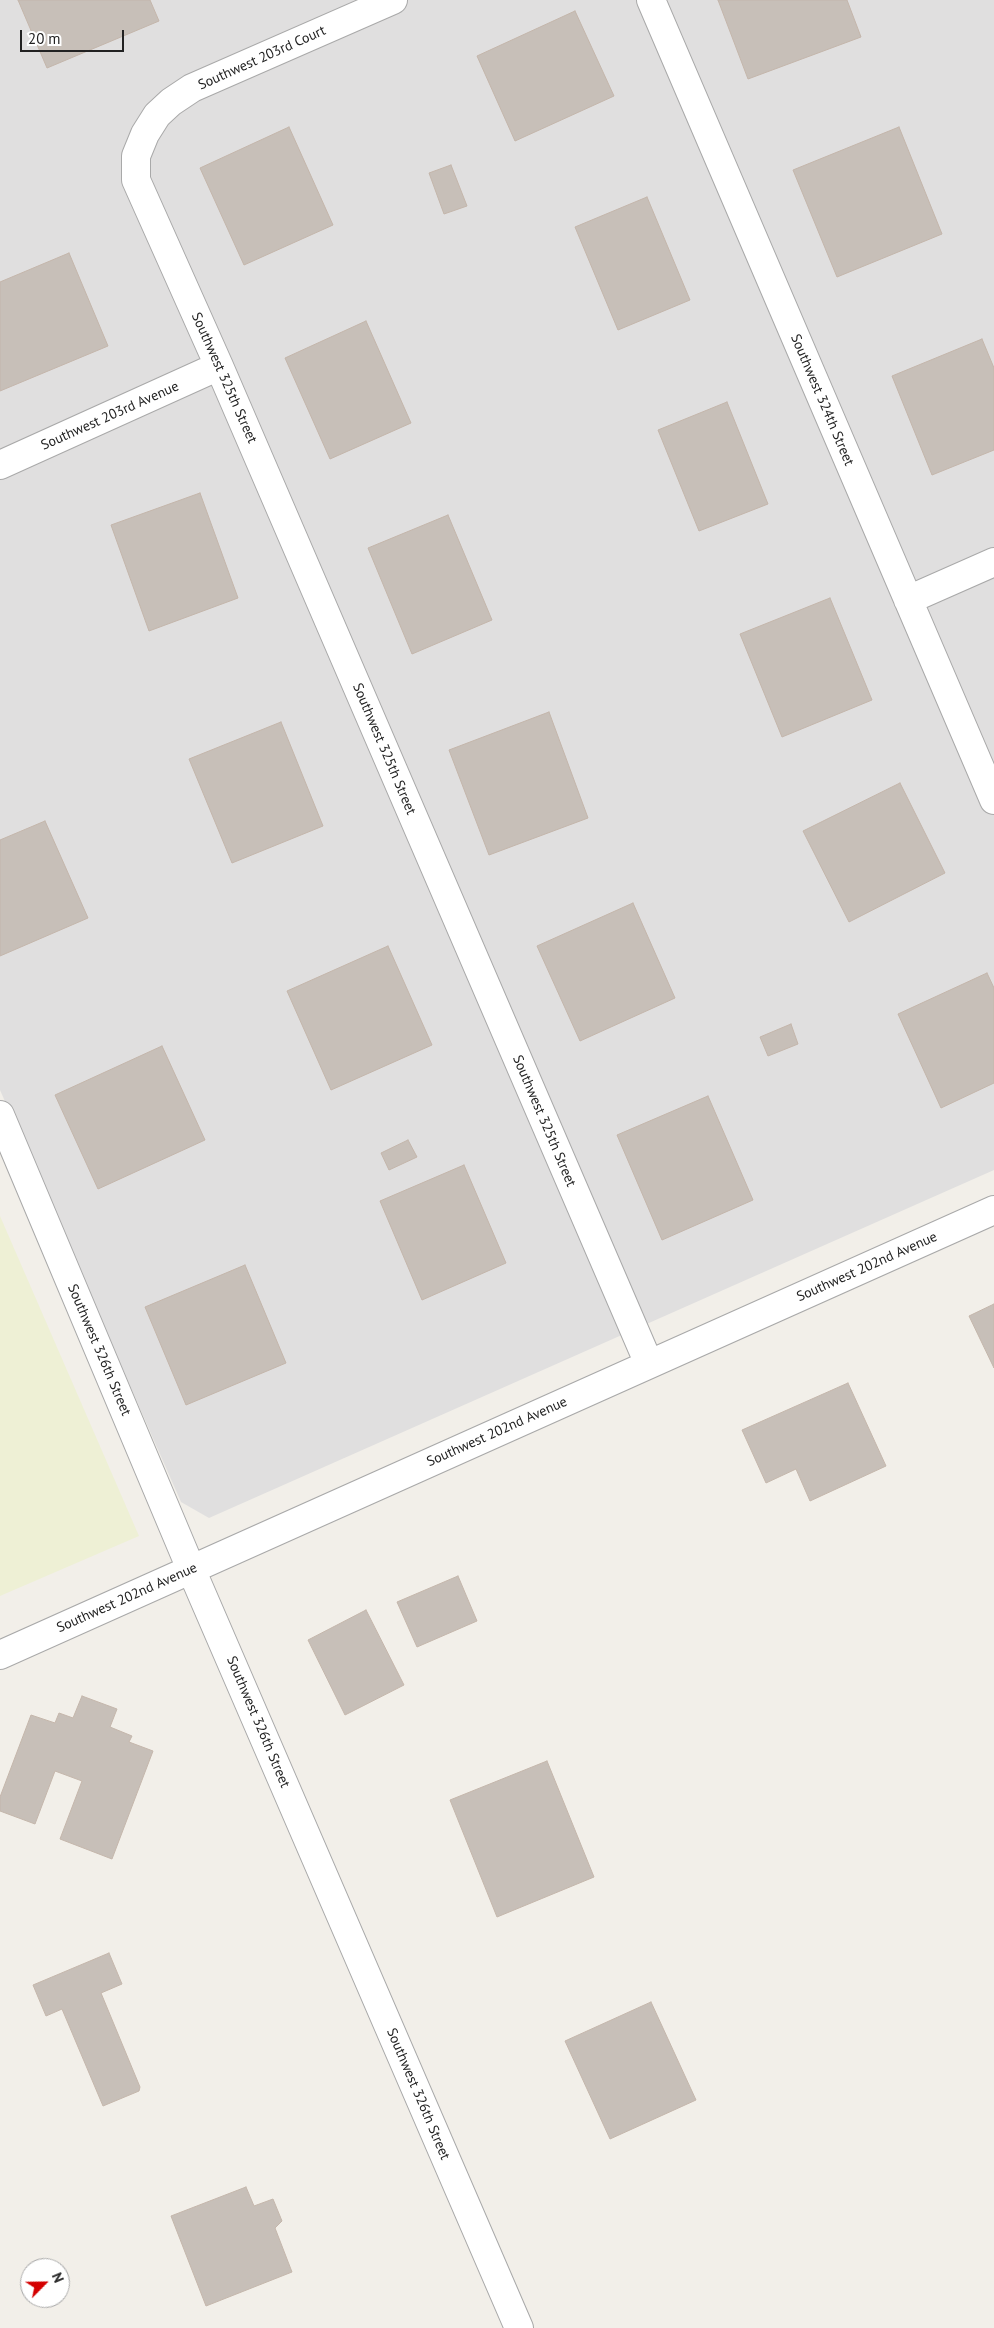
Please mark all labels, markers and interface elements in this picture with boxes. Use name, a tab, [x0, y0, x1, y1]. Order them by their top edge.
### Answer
scale bar	[22, 20, 126, 52]
street label: Southwest 203rd Court	[196, 22, 328, 94]
text: 20 m	[28, 29, 61, 48]
street label: Southwest 325th Street	[188, 310, 260, 446]
street label: Southwest 324th Street	[787, 332, 857, 468]
street label: Southwest 203rd Avenue	[38, 378, 182, 454]
street label: Southwest 325th Street	[349, 681, 419, 817]
street label: Southwest 325th Street	[509, 1053, 579, 1189]
street label: Southwest 202nd Avenue	[794, 1228, 940, 1306]
street label: Southwest 326th Street	[64, 1282, 134, 1418]
street label: Southwest 202nd Avenue	[424, 1393, 570, 1471]
street label: Southwest 202nd Avenue	[54, 1559, 200, 1637]
street label: Southwest 326th Street	[223, 1654, 293, 1790]
street label: Southwest 326th Street	[383, 2026, 453, 2162]
north arrow	[20, 2258, 70, 2308]
text: N	[48, 2270, 68, 2285]

